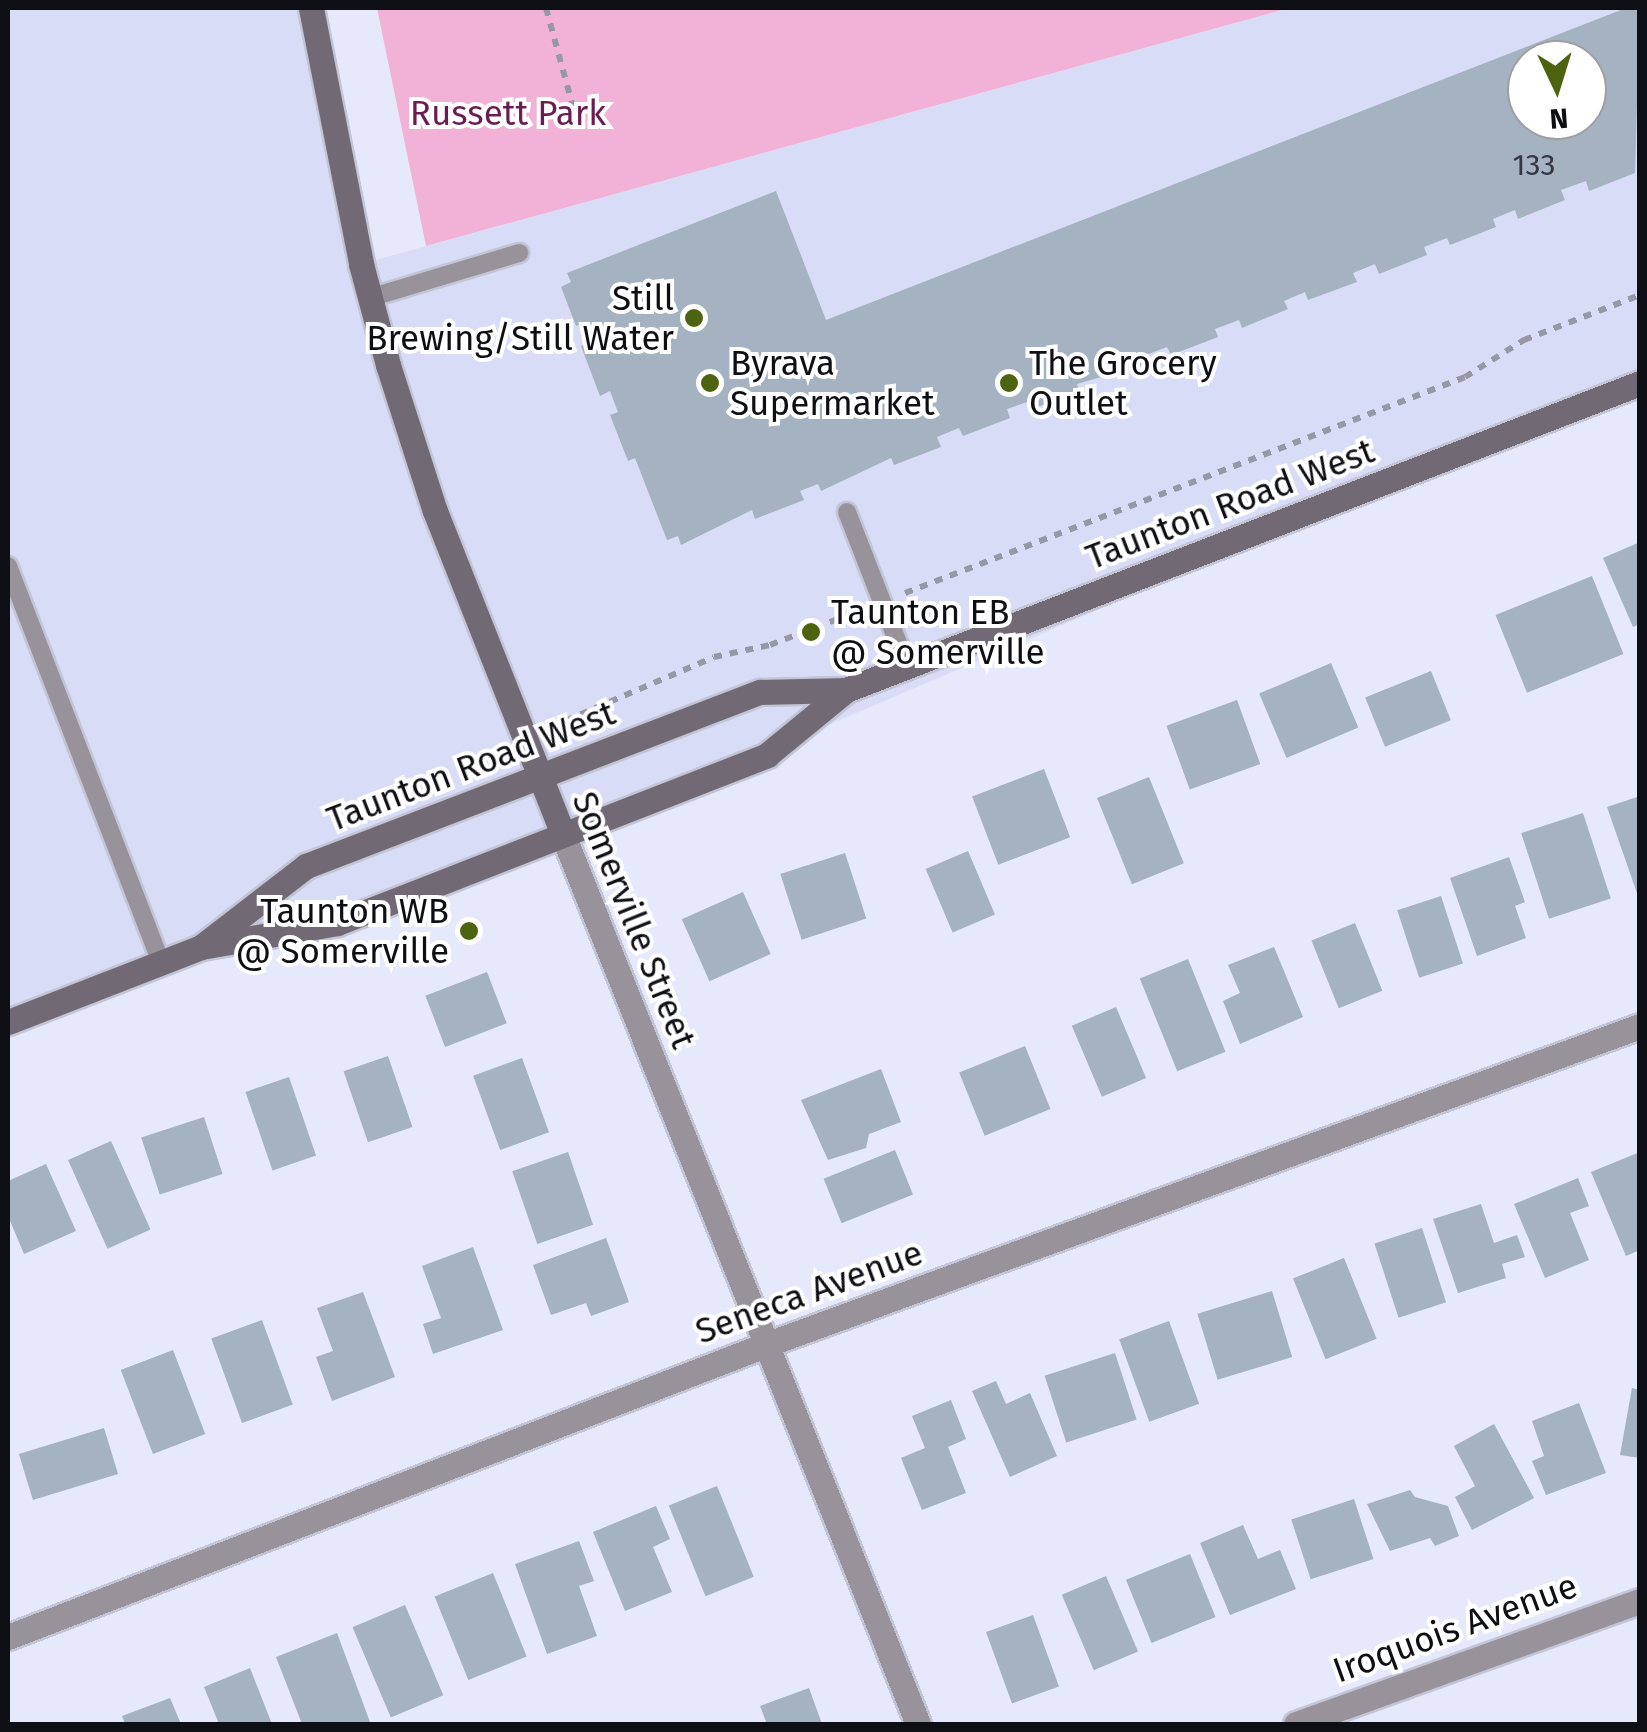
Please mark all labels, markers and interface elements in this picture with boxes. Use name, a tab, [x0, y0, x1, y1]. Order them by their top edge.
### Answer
north arrow	[1507, 40, 1607, 140]
park label: Russett Park	[410, 92, 606, 134]
text: N	[1549, 101, 1569, 136]
house number: 133	[1513, 147, 1555, 183]
place label: Still Brewing/Still Water	[366, 277, 674, 359]
marker: Still Brewing/Still Water	[683, 307, 705, 329]
place label: Byrava Supermarket	[730, 342, 935, 424]
place label: The Grocery Outlet	[1029, 342, 1217, 424]
marker: Byrava Supermarket	[699, 372, 721, 394]
marker: The Grocery Outlet	[998, 372, 1020, 394]
street label: Taunton Road West	[1080, 430, 1380, 578]
place label: Taunton EB @ Somerville	[831, 591, 1045, 673]
marker: Taunton EB @ Somerville	[800, 621, 822, 643]
street label: Taunton Road West	[321, 692, 621, 840]
street label: Somerville Street	[563, 786, 705, 1054]
place label: Taunton WB @ Somerville	[235, 890, 449, 972]
marker: Taunton WB @ Somerville	[458, 920, 480, 942]
street label: Seneca Avenue	[690, 1231, 928, 1353]
street label: Iroquois Avenue	[1327, 1564, 1583, 1692]

